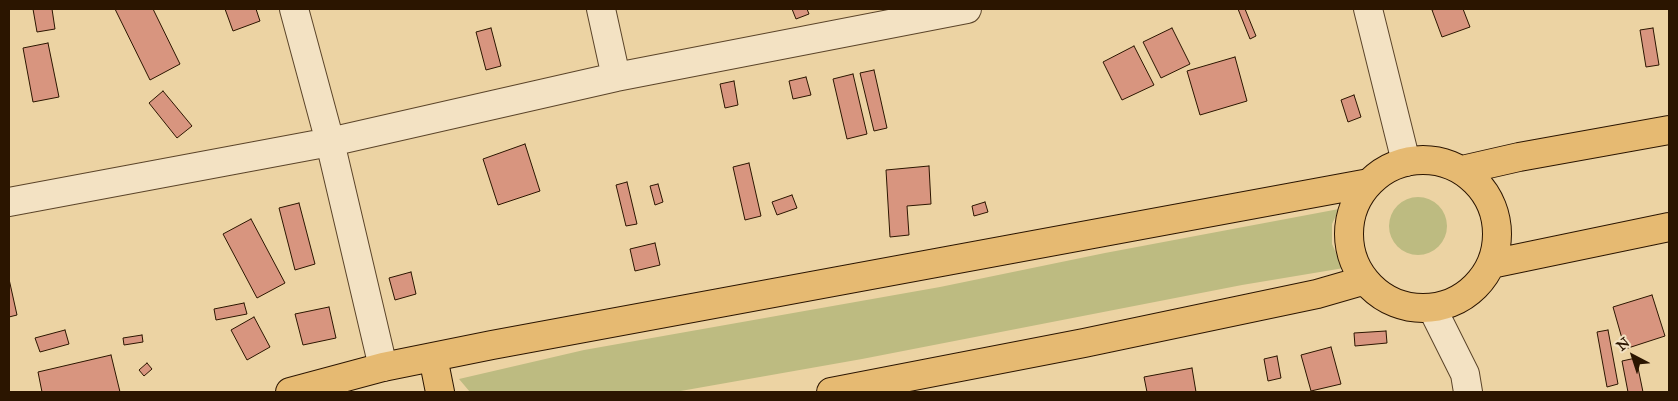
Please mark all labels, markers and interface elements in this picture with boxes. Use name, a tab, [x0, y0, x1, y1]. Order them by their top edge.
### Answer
north arrow	[1608, 331, 1658, 381]
text: N	[1613, 334, 1633, 354]

